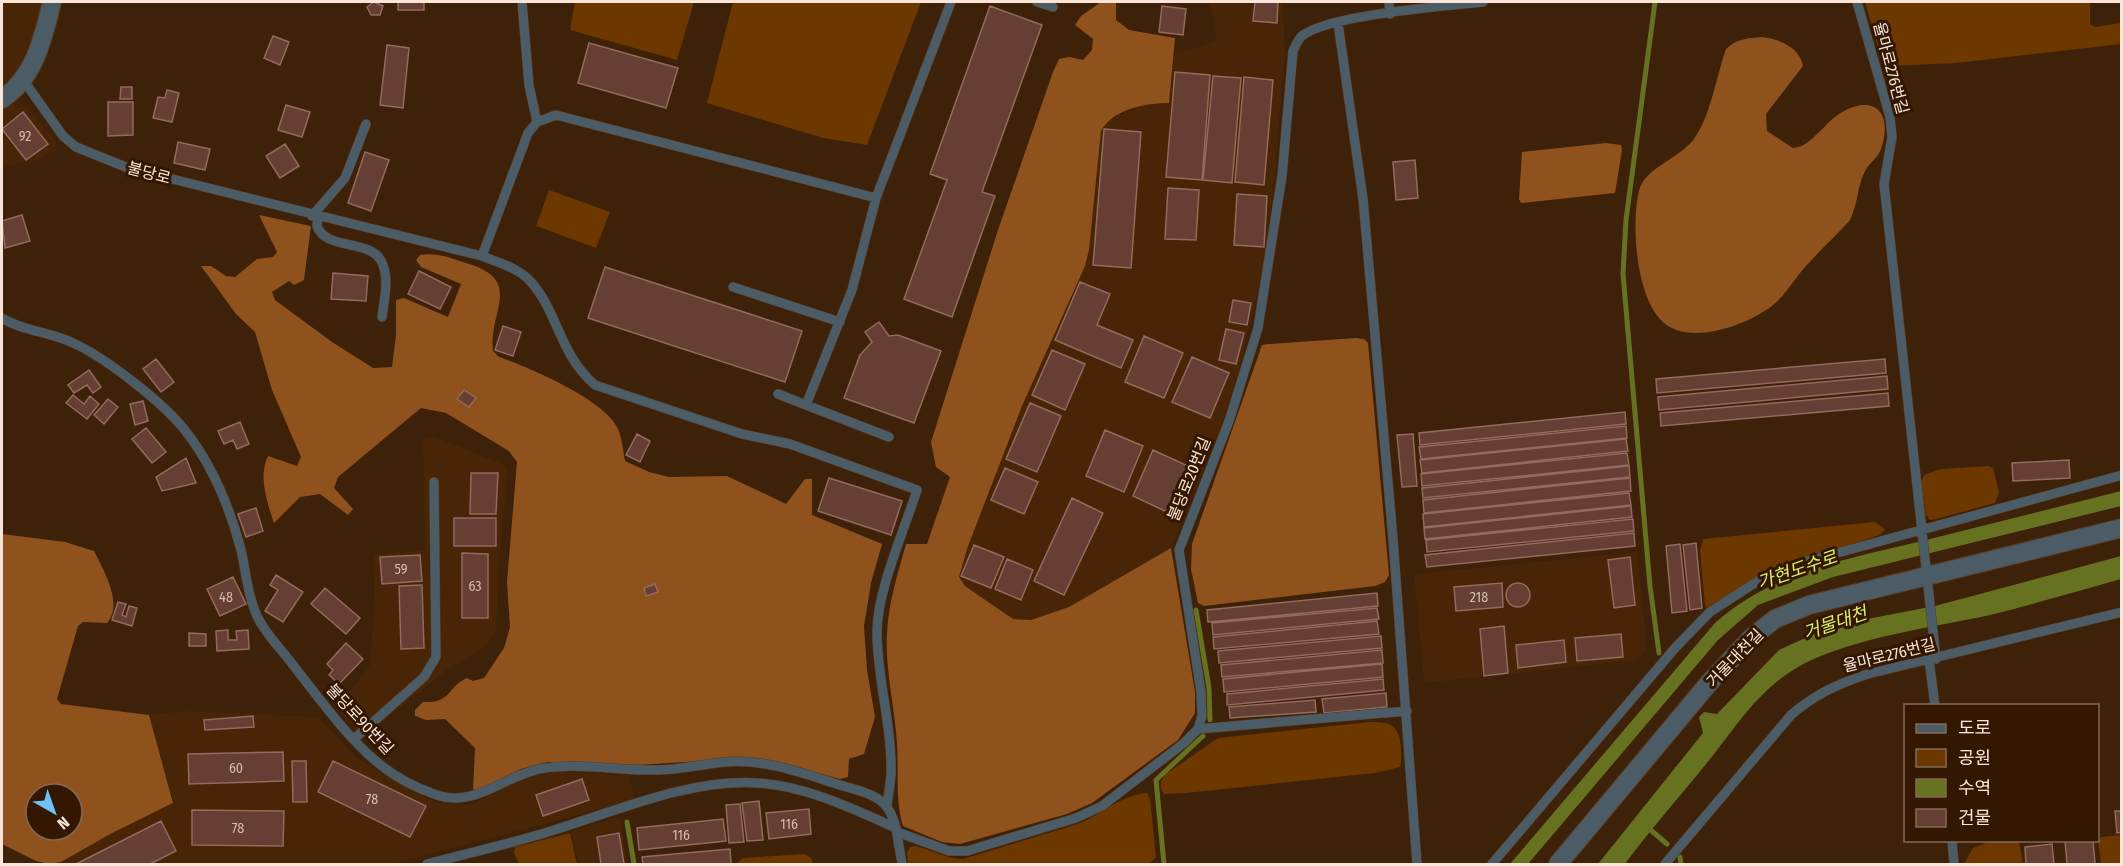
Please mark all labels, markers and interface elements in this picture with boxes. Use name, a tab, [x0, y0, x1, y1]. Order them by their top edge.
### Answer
street label: 율마로276번길	[1870, 20, 1912, 116]
house number: 92	[19, 128, 31, 145]
street label: 불당로	[125, 158, 173, 188]
street label: 불당로20번길	[1164, 434, 1214, 524]
water label: 가현도수로	[1754, 546, 1841, 594]
house number: 59	[394, 561, 408, 578]
house number: 63	[468, 578, 482, 595]
house number: 48	[219, 589, 233, 606]
house number: 218	[1470, 589, 1488, 606]
water label: 거물대천	[1800, 601, 1872, 644]
street label: 거물대천길	[1703, 625, 1767, 691]
street label: 율마로276번길	[1841, 634, 1937, 676]
street label: 불당로90번길	[322, 680, 398, 758]
legend	[1904, 704, 2099, 842]
text: 도로	[1958, 717, 1991, 739]
text: 공원	[1958, 747, 1991, 769]
house number: 60	[229, 760, 243, 777]
text: 수역	[1958, 777, 1991, 799]
north arrow	[24, 782, 84, 842]
house number: 78	[366, 791, 378, 808]
text: 건물	[1958, 807, 1991, 829]
text: N	[54, 813, 73, 833]
house number: 116	[780, 816, 798, 833]
house number: 78	[232, 820, 244, 837]
house number: 116	[672, 827, 690, 844]

